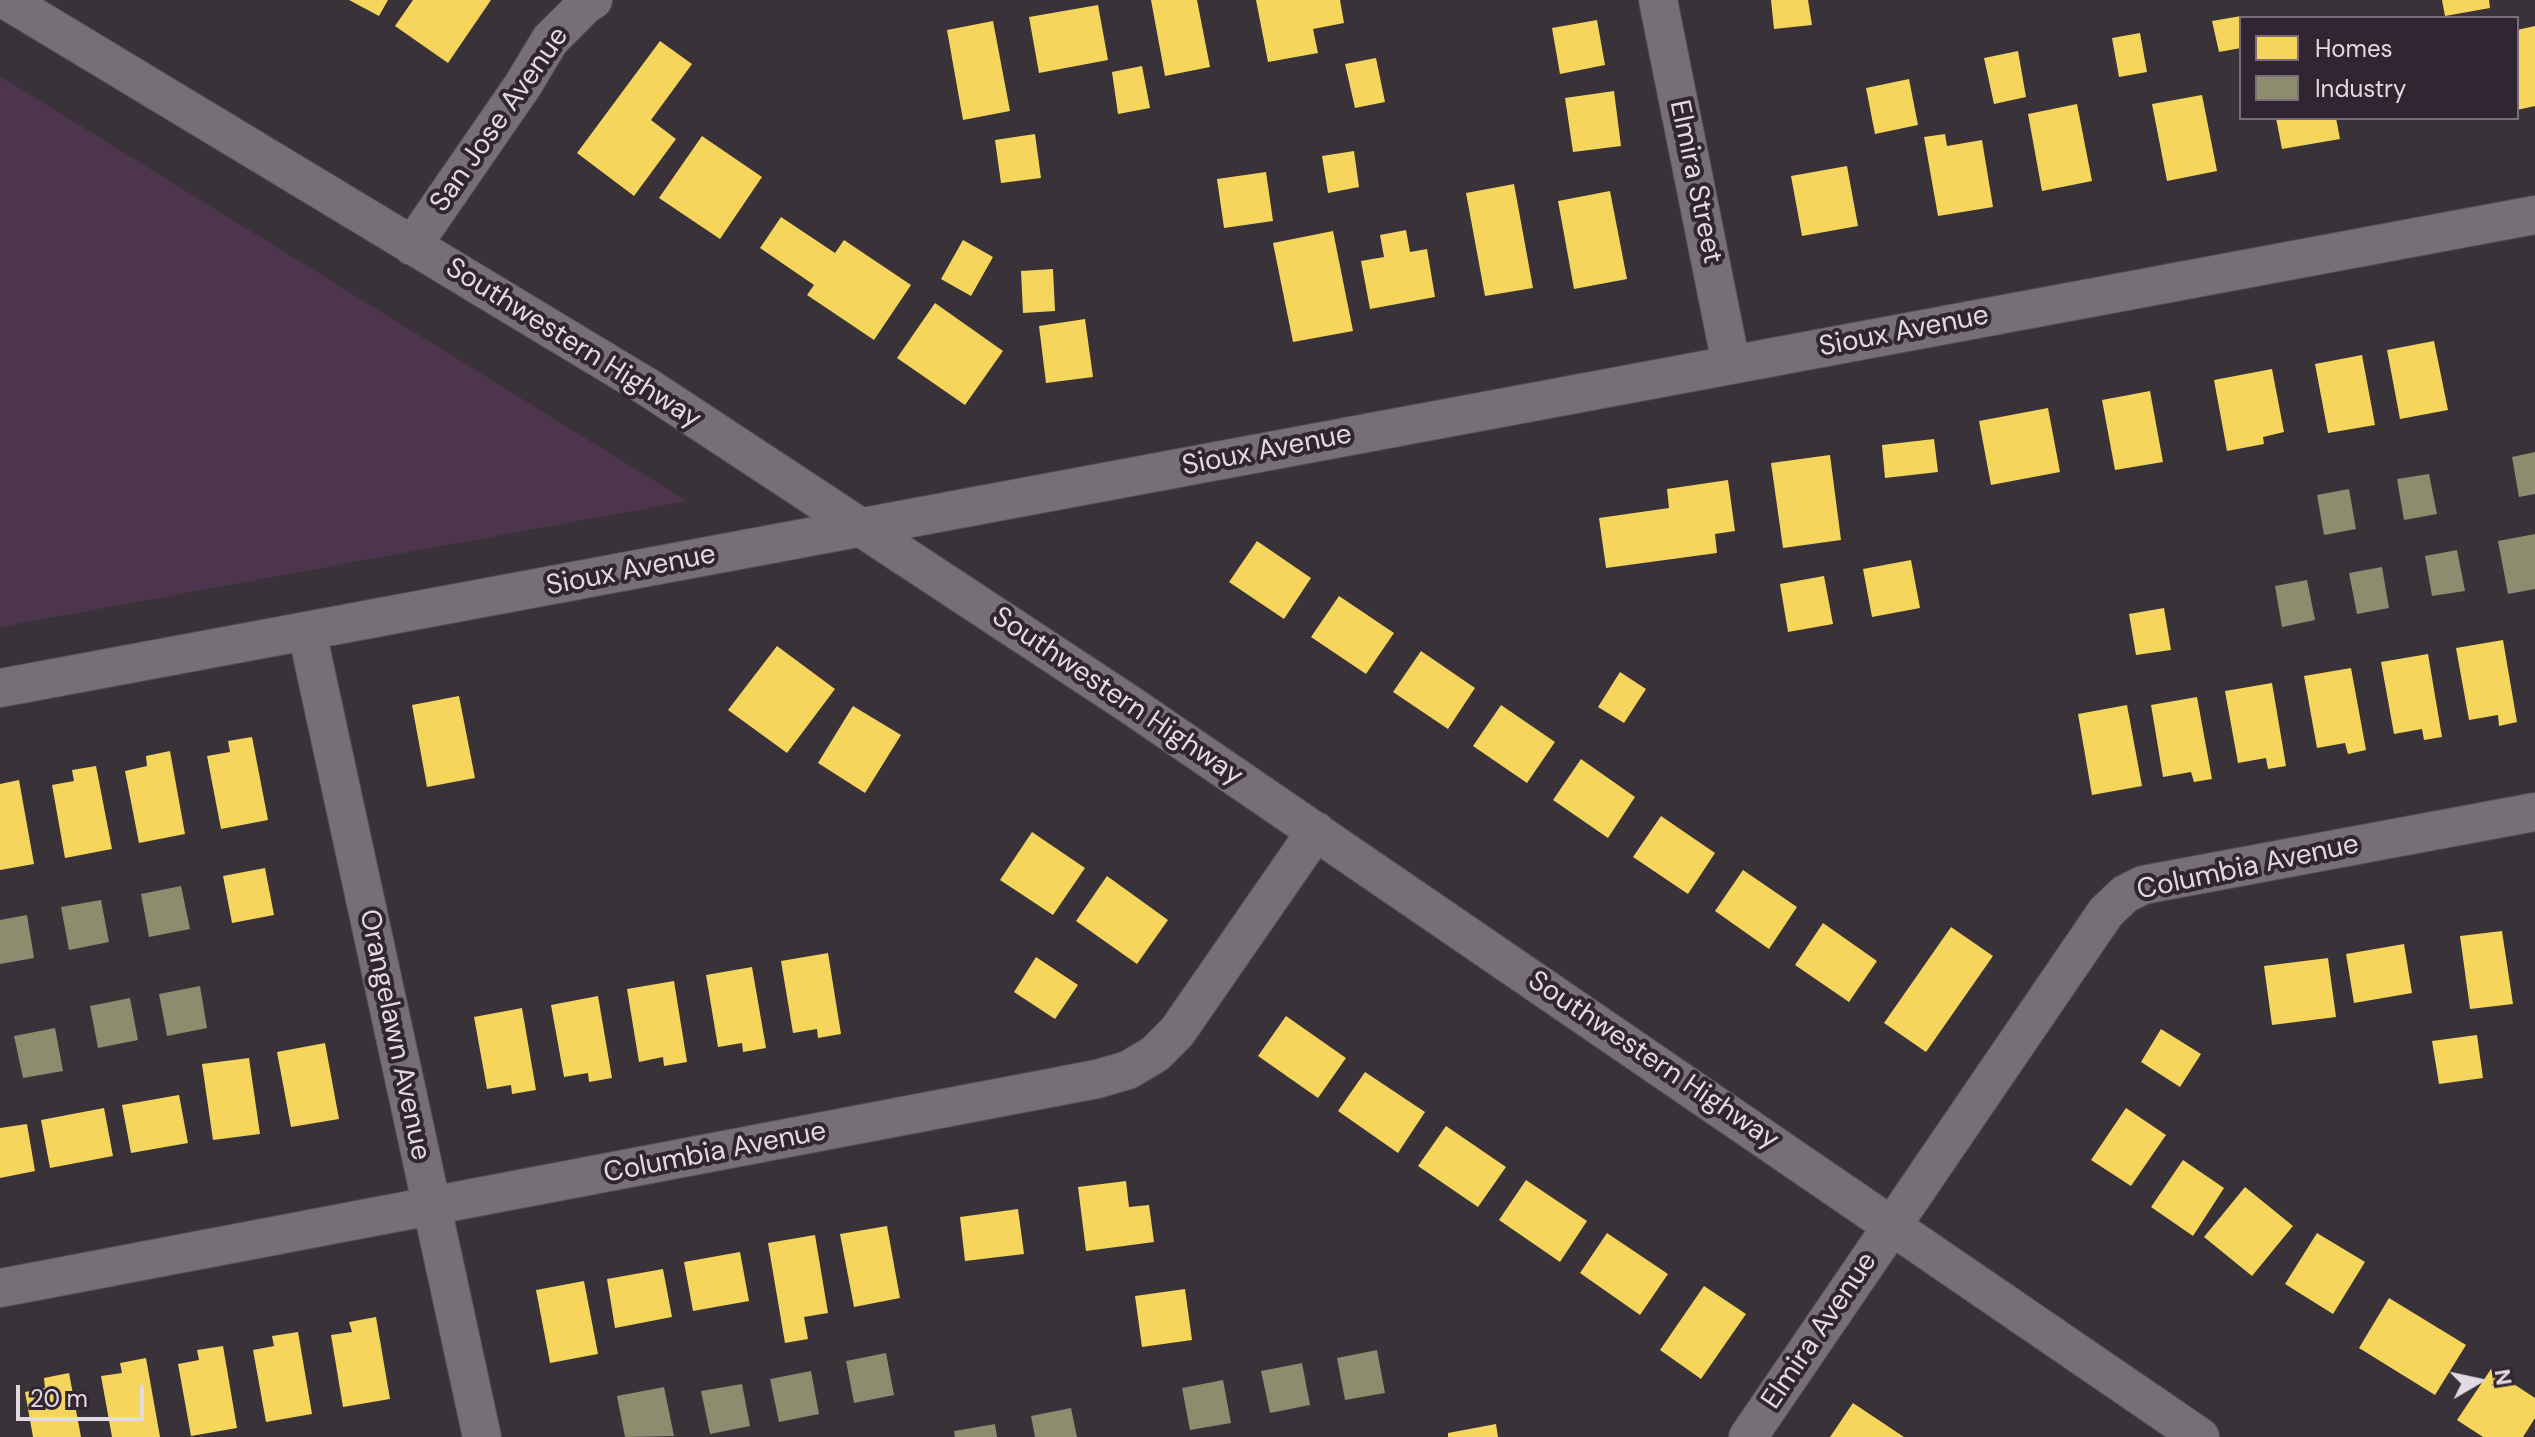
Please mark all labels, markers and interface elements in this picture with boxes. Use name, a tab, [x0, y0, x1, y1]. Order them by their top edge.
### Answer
legend	[2239, 16, 2519, 120]
street label: San Jose Avenue	[424, 21, 576, 219]
text: Homes	[2315, 33, 2393, 64]
text: Industry	[2315, 73, 2406, 104]
street label: Elmira Street	[1661, 97, 1729, 267]
street label: Southwestern Highway	[439, 252, 707, 436]
street label: Sioux Avenue	[1816, 299, 1992, 365]
street label: Sioux Avenue	[1179, 418, 1355, 484]
street label: Sioux Avenue	[543, 538, 719, 604]
street label: Southwestern Highway	[985, 601, 1249, 793]
street label: Columbia Avenue	[2134, 828, 2362, 908]
street label: Orangelawn Avenue	[351, 907, 437, 1163]
street label: Southwestern Highway	[1521, 965, 1785, 1157]
street label: Columbia Avenue	[601, 1115, 829, 1191]
street label: Elmira Avenue	[1755, 1246, 1885, 1416]
north arrow	[2439, 1341, 2519, 1421]
text: N	[2488, 1367, 2519, 1387]
scale bar	[20, 1369, 148, 1419]
text: 20 m	[30, 1383, 88, 1414]

